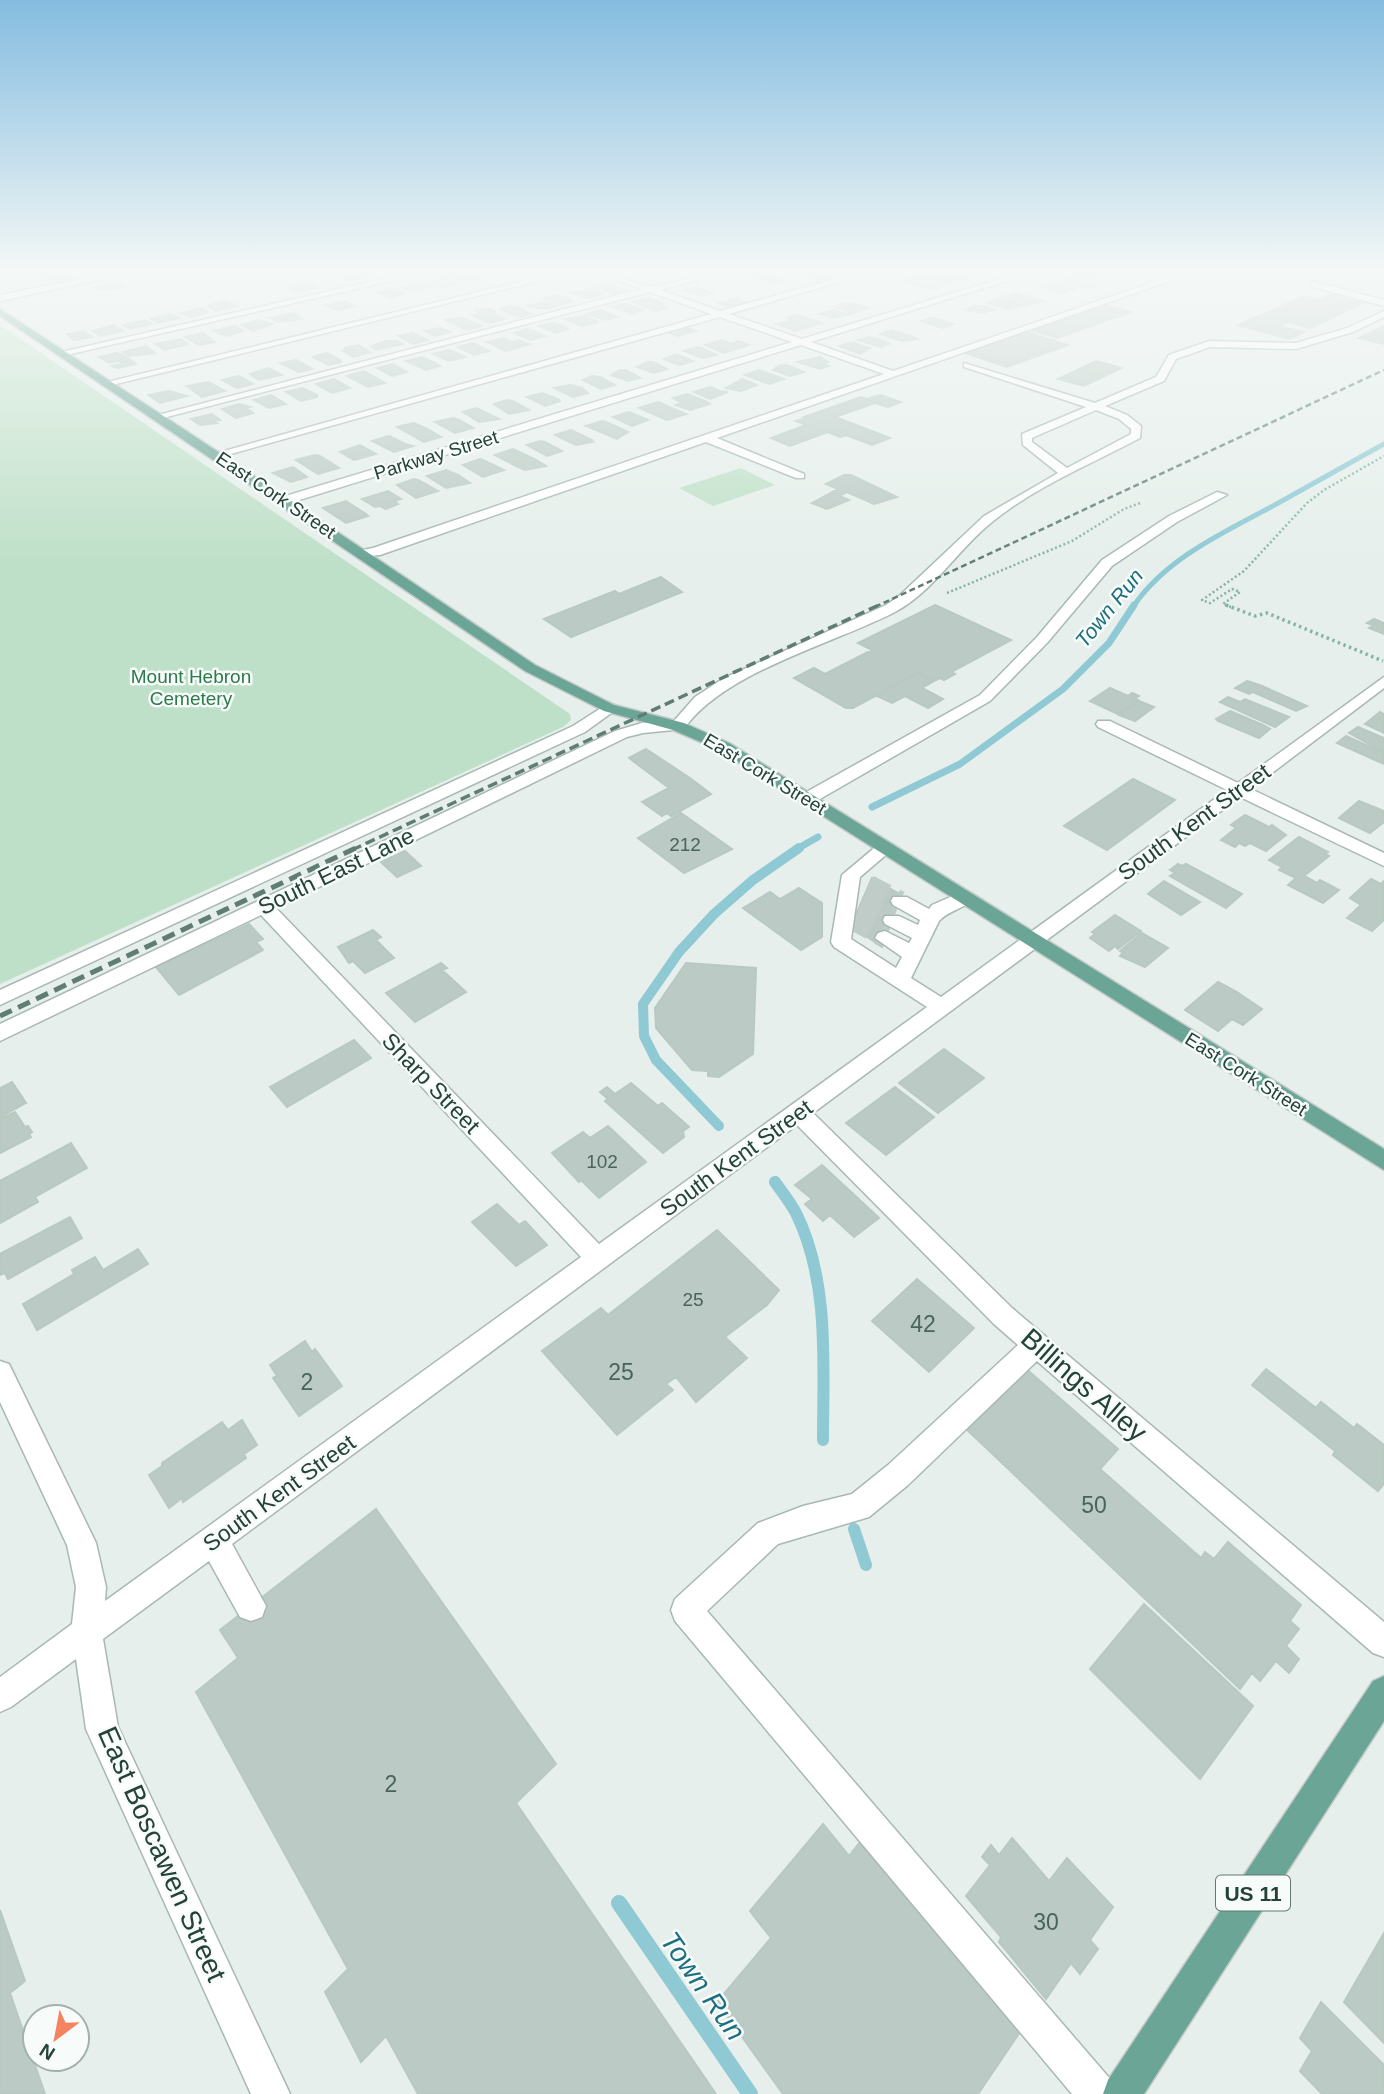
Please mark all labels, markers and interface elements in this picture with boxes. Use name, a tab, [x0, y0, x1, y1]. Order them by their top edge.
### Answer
street label: Parkway Street	[371, 426, 501, 484]
street label: East Cork Street	[212, 447, 340, 543]
water label: Town Run	[1071, 564, 1147, 652]
park label: Mount Hebron Cemetery	[131, 666, 251, 709]
street label: East Cork Street	[700, 729, 831, 819]
street label: South Kent Street	[1113, 758, 1276, 886]
street label: South East Lane	[254, 822, 418, 920]
house number: 212	[669, 834, 701, 855]
street label: Sharp Street	[377, 1028, 486, 1139]
street label: East Cork Street	[1181, 1028, 1311, 1120]
street label: South Kent Street	[655, 1094, 818, 1222]
house number: 102	[586, 1151, 618, 1172]
house number: 25	[682, 1289, 704, 1310]
house number: 42	[910, 1311, 936, 1337]
street label: Billings Alley	[1015, 1322, 1153, 1448]
house number: 25	[608, 1359, 634, 1385]
house number: 2	[301, 1369, 313, 1395]
street label: South Kent Street	[198, 1429, 361, 1557]
house number: 50	[1081, 1492, 1107, 1518]
street label: East Boscawen Street	[92, 1722, 232, 1986]
house number: 2	[385, 1771, 397, 1797]
road number: US 11	[1216, 1876, 1290, 1910]
house number: 30	[1033, 1909, 1059, 1935]
water label: Town Run	[654, 1926, 752, 2046]
north arrow	[21, 2003, 91, 2073]
text: N	[36, 2039, 59, 2065]

